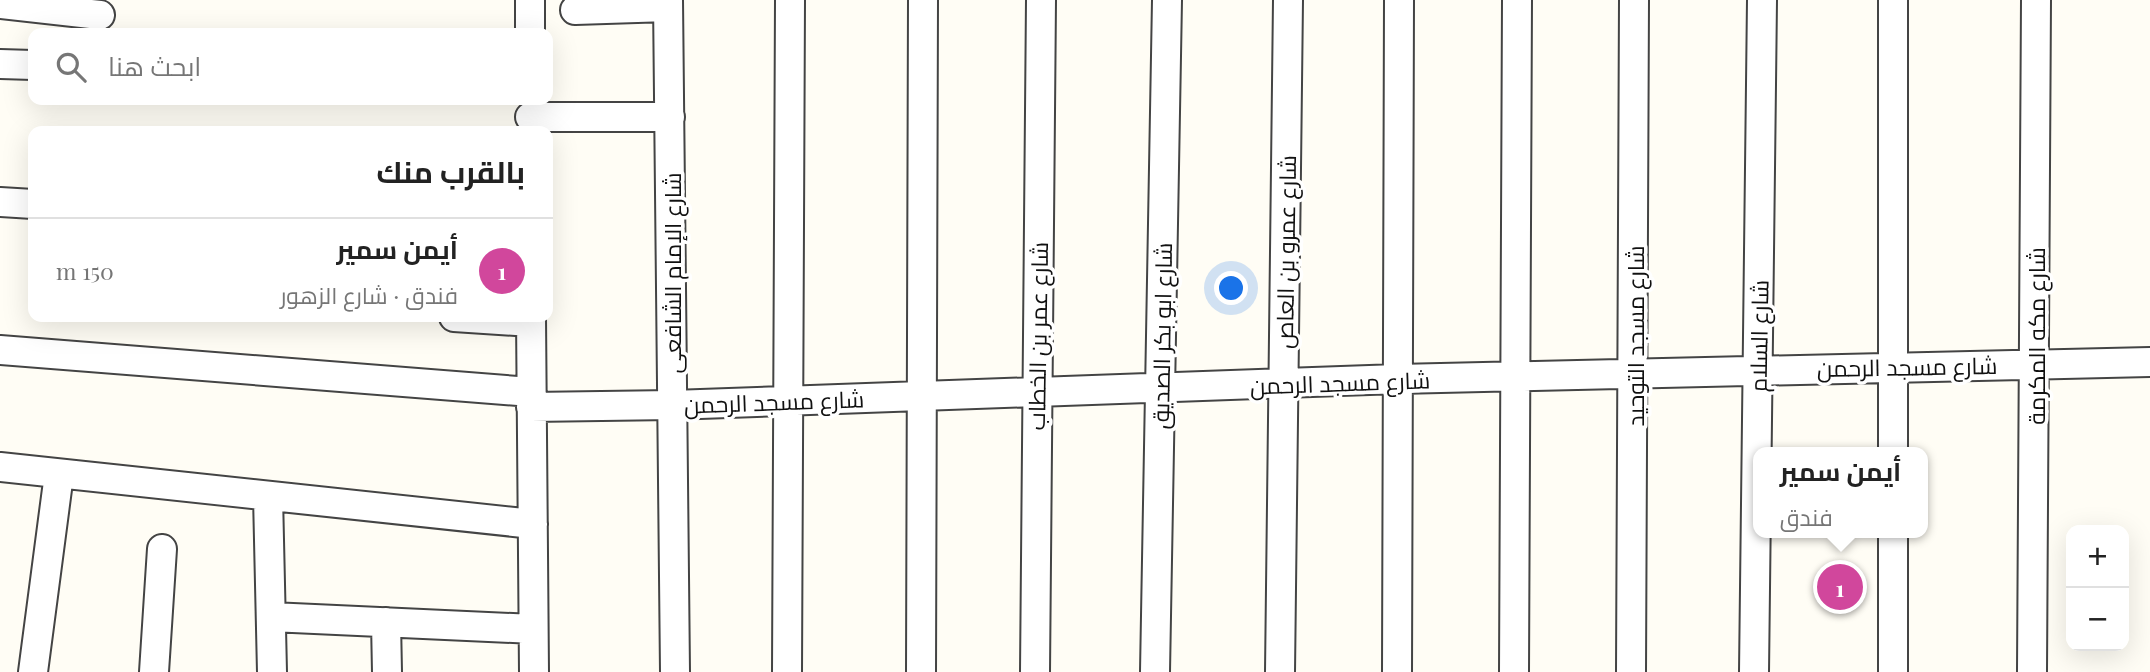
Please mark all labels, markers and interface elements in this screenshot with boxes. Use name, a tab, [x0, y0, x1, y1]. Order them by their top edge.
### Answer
search box	[28, 28, 553, 105]
icon: search	[52, 48, 90, 86]
text: ابحث هنا	[108, 48, 201, 83]
text: بالقرب منك	[377, 151, 525, 191]
street label: شارع عمرو بن العاص	[1268, 155, 1304, 349]
street label: شارع الإمام الشافعى	[656, 173, 689, 373]
text: أيمن سمير	[336, 231, 458, 266]
street label: شارع عمر بن الخطاب	[1020, 241, 1056, 431]
street label: شارع ابو بكر الصديق	[1144, 242, 1180, 430]
street label: شارع مسجد التوحيد	[1619, 245, 1652, 427]
street label: شارع مكه المكرمة	[2020, 247, 2053, 425]
text: 150 m	[56, 255, 114, 286]
text: 1	[498, 255, 506, 286]
your location	[1214, 271, 1248, 305]
text: فندق · شارع الزهور	[280, 279, 458, 310]
street label: شارع السلام	[1742, 280, 1776, 392]
street label: شارع مسجد الرحمن	[1816, 349, 1998, 385]
street label: شارع مسجد الرحمن	[1249, 363, 1431, 403]
street label: شارع مسجد الرحمن	[683, 382, 865, 422]
popup	[1753, 447, 1928, 538]
text: أيمن سمير	[1780, 453, 1901, 488]
text: فندق	[1780, 501, 1833, 532]
map controls	[2066, 525, 2129, 651]
button: +	[2066, 525, 2129, 588]
pin: 1	[1817, 561, 1863, 613]
button: −	[2066, 588, 2129, 651]

